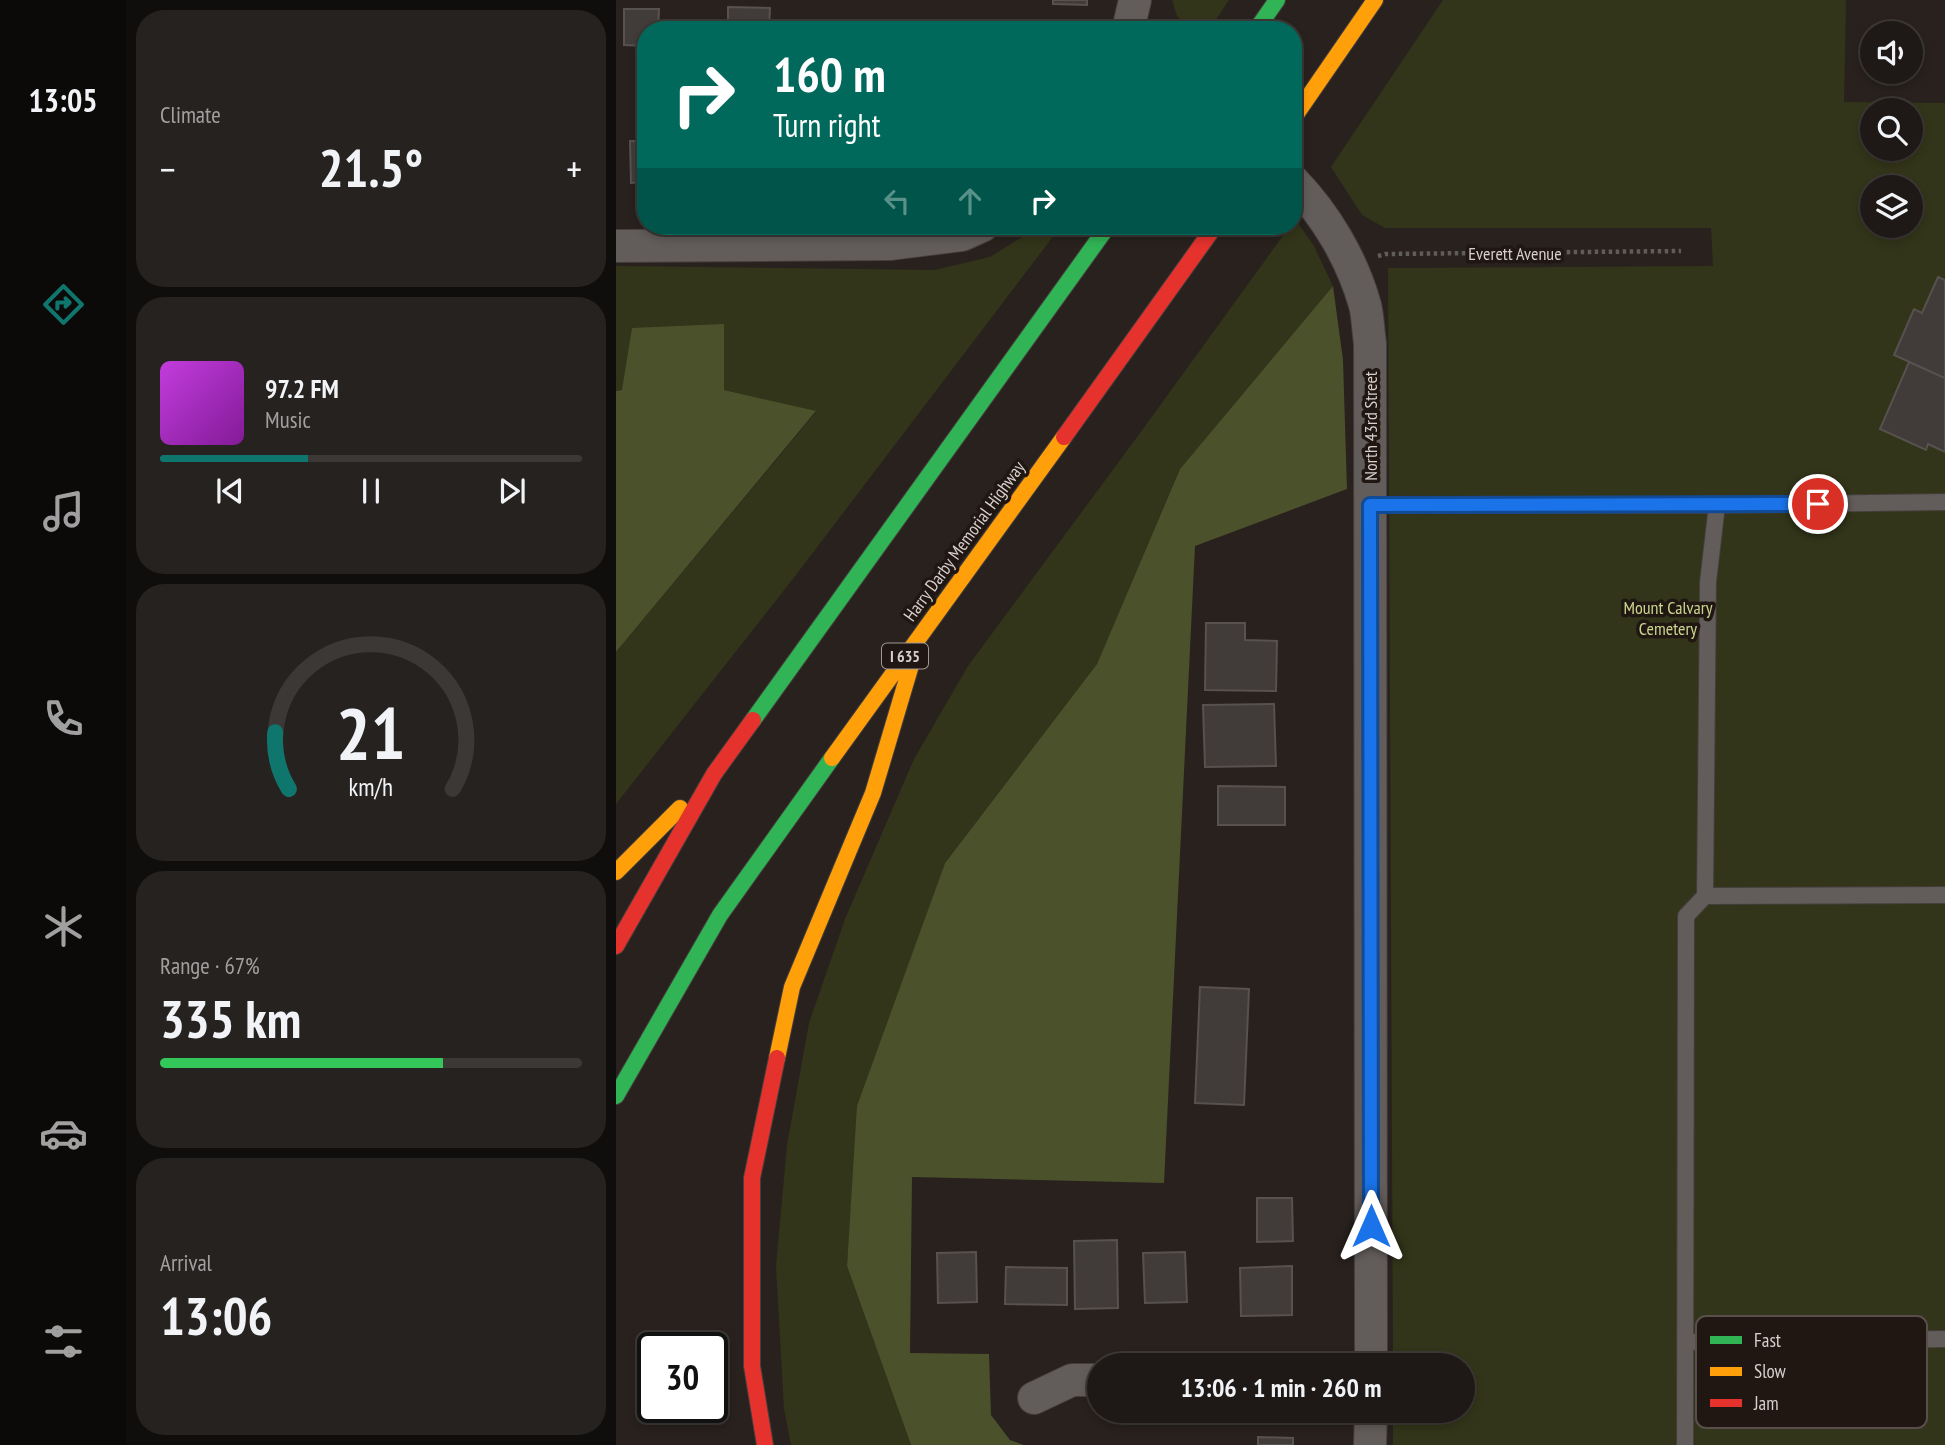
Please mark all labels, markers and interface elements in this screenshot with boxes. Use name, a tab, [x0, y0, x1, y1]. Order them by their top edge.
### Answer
map controls	[1860, 21, 1923, 238]
button: sound	[1860, 21, 1923, 84]
text: 160 m	[773, 42, 886, 106]
icon: right	[658, 49, 749, 140]
text: 13:05	[28, 79, 98, 121]
button: search	[1860, 98, 1923, 161]
text: Climate	[160, 100, 221, 129]
text: Turn right	[773, 104, 881, 146]
text: 21.5°	[319, 134, 423, 201]
text: −	[160, 144, 176, 193]
text: +	[566, 144, 582, 193]
button: layers	[1860, 175, 1923, 238]
icon: left	[878, 182, 916, 220]
icon: ahead	[951, 182, 989, 220]
icon: right	[1024, 182, 1062, 220]
street label: Everett Avenue	[1468, 242, 1562, 265]
icon: directions	[39, 280, 88, 329]
street label: North 43rd Street	[1359, 371, 1382, 481]
text: 97.2 FM	[265, 372, 339, 405]
text: Music	[265, 405, 311, 434]
street label: Harry Darby Memorial Highway	[898, 456, 1030, 626]
icon: previous	[211, 472, 249, 510]
icon: pause	[352, 472, 390, 510]
icon: next	[493, 472, 531, 510]
pin	[1788, 474, 1848, 534]
icon: arrive	[1799, 485, 1837, 523]
icon: music	[39, 487, 88, 536]
park label: Mount Calvary Cemetery	[1623, 596, 1713, 640]
road number: I 635	[882, 643, 928, 668]
text: 21	[336, 685, 406, 779]
icon: phone	[39, 694, 88, 743]
text: km/h	[349, 770, 393, 802]
icon: climate	[39, 902, 88, 951]
text: Range · 67%	[160, 951, 260, 980]
text: 335 km	[160, 985, 301, 1052]
icon: car	[39, 1109, 88, 1158]
position arrow	[1334, 1189, 1408, 1263]
text: Arrival	[160, 1248, 212, 1277]
text: 13:06	[160, 1282, 272, 1349]
legend	[1696, 1316, 1927, 1428]
icon: filters	[39, 1317, 88, 1366]
text: Fast	[1754, 1328, 1782, 1352]
speed limit sign: 30	[637, 1332, 728, 1423]
text: Slow	[1754, 1359, 1787, 1383]
text: 13:06 · 1 min · 260 m	[1181, 1371, 1381, 1404]
text: Jam	[1753, 1391, 1779, 1415]

